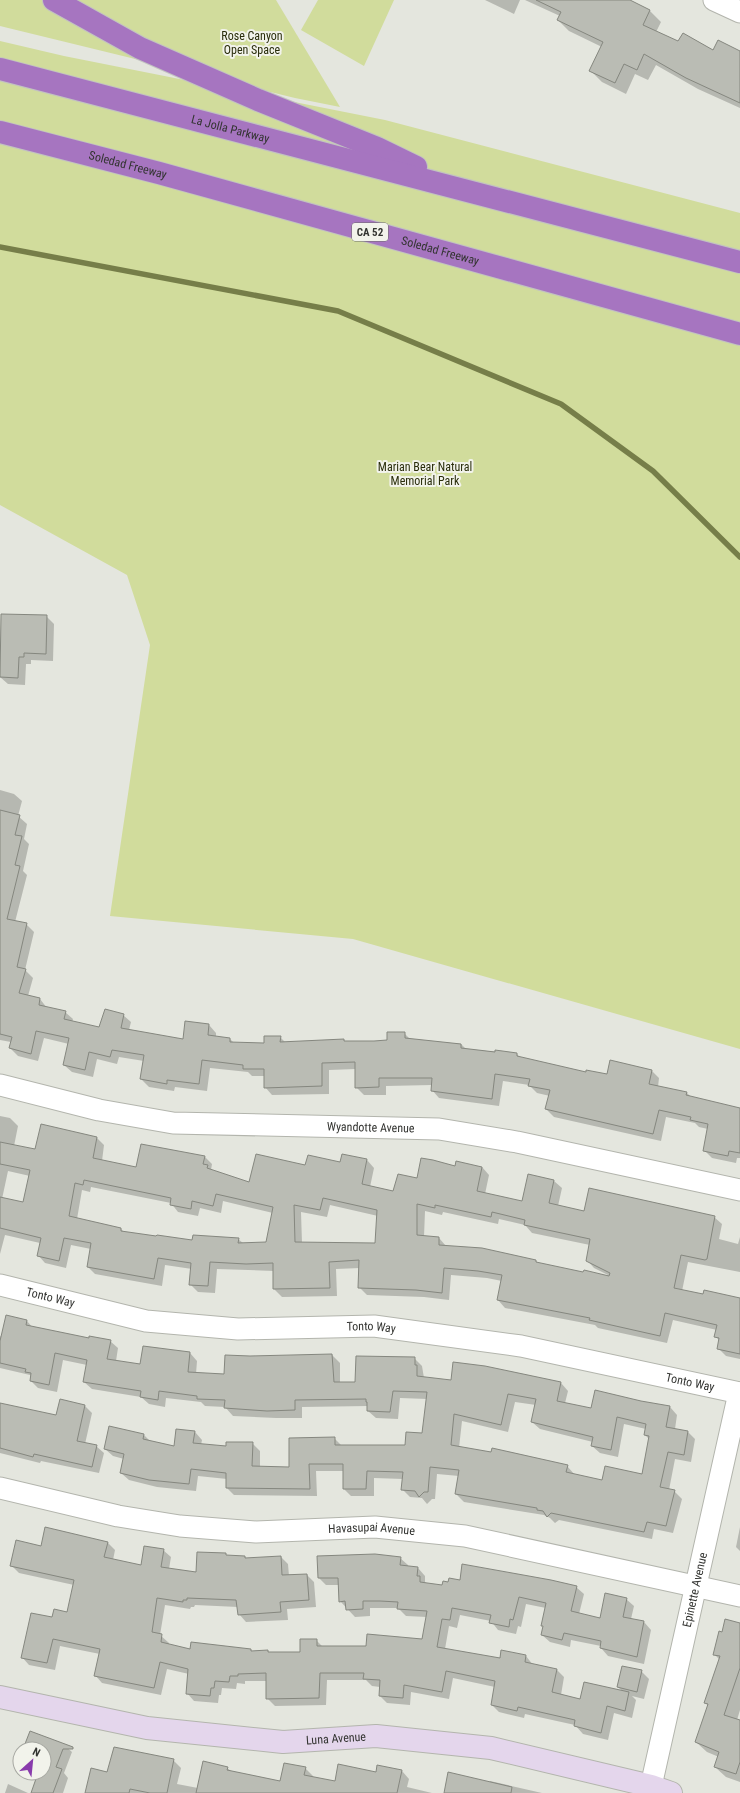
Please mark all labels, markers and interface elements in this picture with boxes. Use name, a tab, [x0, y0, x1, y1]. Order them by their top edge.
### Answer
park label: Rose Canyon Open Space	[221, 29, 283, 57]
street label: La Jolla Parkway	[190, 112, 271, 146]
street label: Soledad Freeway	[87, 148, 168, 182]
road number: CA 52	[352, 223, 388, 241]
street label: Soledad Freeway	[400, 233, 481, 268]
park label: Marian Bear Natural Memorial Park	[378, 460, 472, 488]
street label: Wyandotte Avenue	[327, 1119, 415, 1135]
street label: Tonto Way	[25, 1285, 76, 1310]
street label: Tonto Way	[346, 1319, 397, 1336]
street label: Tonto Way	[664, 1370, 716, 1394]
street label: Havasupai Avenue	[328, 1520, 416, 1538]
street label: Epinette Avenue	[680, 1551, 710, 1629]
street label: Luna Avenue	[305, 1730, 367, 1748]
north arrow	[12, 1741, 52, 1781]
text: N	[30, 1745, 42, 1760]

